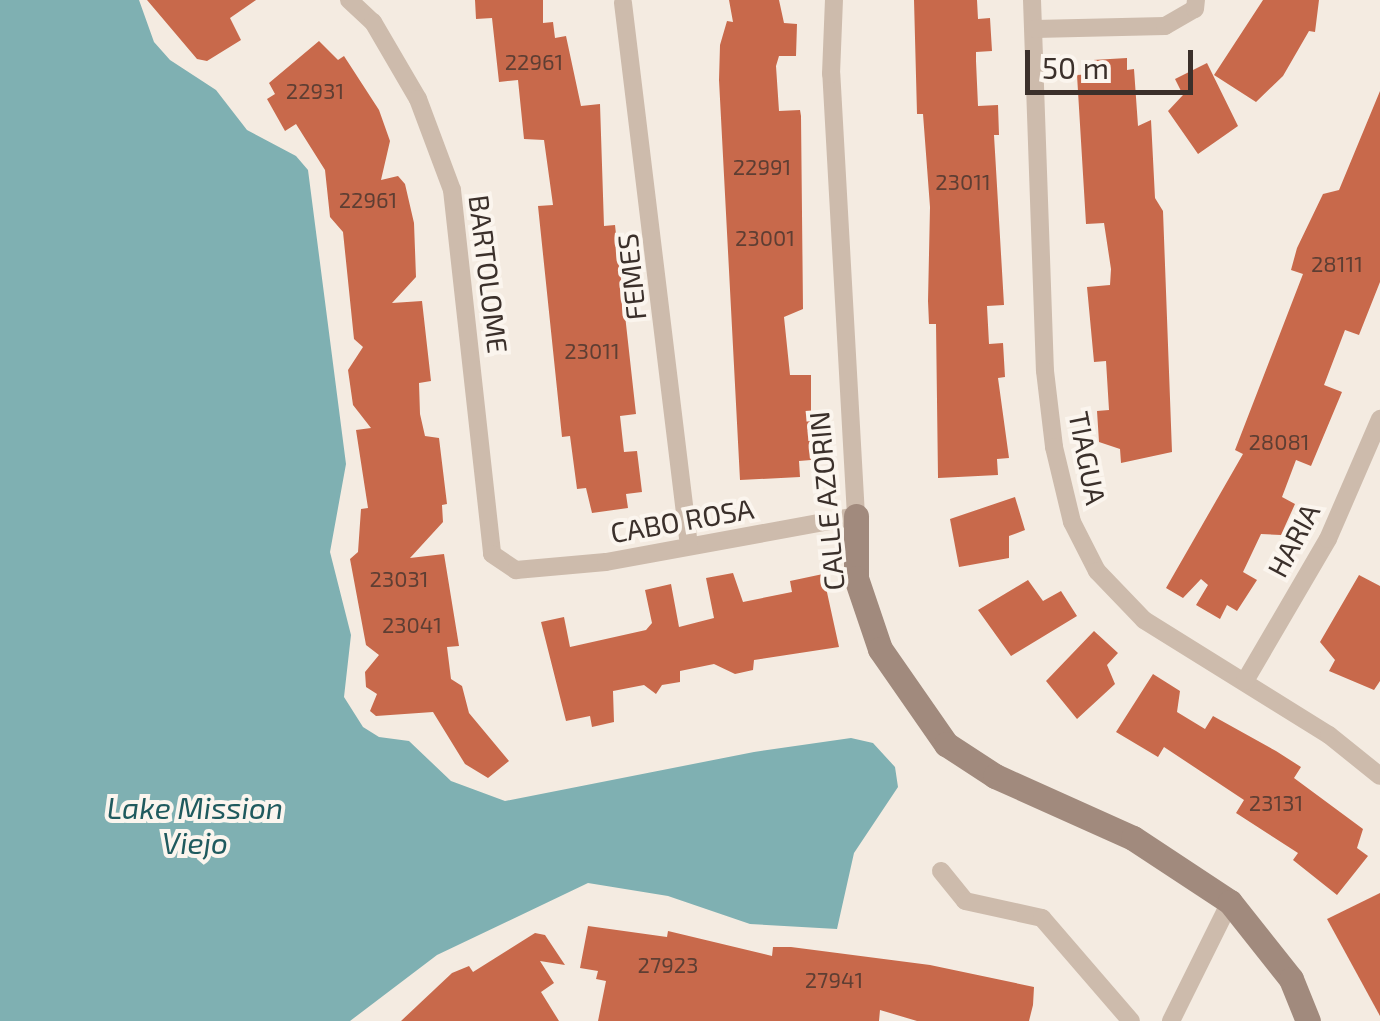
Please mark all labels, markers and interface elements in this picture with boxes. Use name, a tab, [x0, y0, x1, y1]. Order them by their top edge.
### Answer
scale bar	[1030, 30, 1198, 92]
house number: 22961	[505, 49, 563, 75]
text: 50 m	[1042, 49, 1109, 85]
house number: 22931	[286, 78, 344, 104]
house number: 22991	[733, 154, 791, 180]
house number: 23011	[935, 169, 991, 195]
house number: 22961	[339, 187, 397, 213]
street label: BARTOLOME	[463, 193, 515, 355]
house number: 23001	[735, 225, 795, 251]
street label: FEMES	[610, 232, 652, 322]
house number: 28111	[1311, 251, 1363, 277]
house number: 23011	[564, 338, 620, 364]
street label: TIAGUA	[1062, 408, 1114, 508]
street label: CALLE AZORIN	[801, 410, 851, 592]
house number: 28081	[1248, 429, 1310, 455]
street label: CABO ROSA	[608, 491, 756, 549]
street label: HARIA	[1260, 498, 1326, 582]
house number: 23031	[370, 566, 428, 592]
house number: 23041	[382, 612, 442, 638]
water label: Lake Mission Viejo	[107, 789, 283, 860]
house number: 23131	[1249, 790, 1303, 816]
house number: 27923	[638, 952, 698, 978]
house number: 27941	[805, 967, 863, 993]

